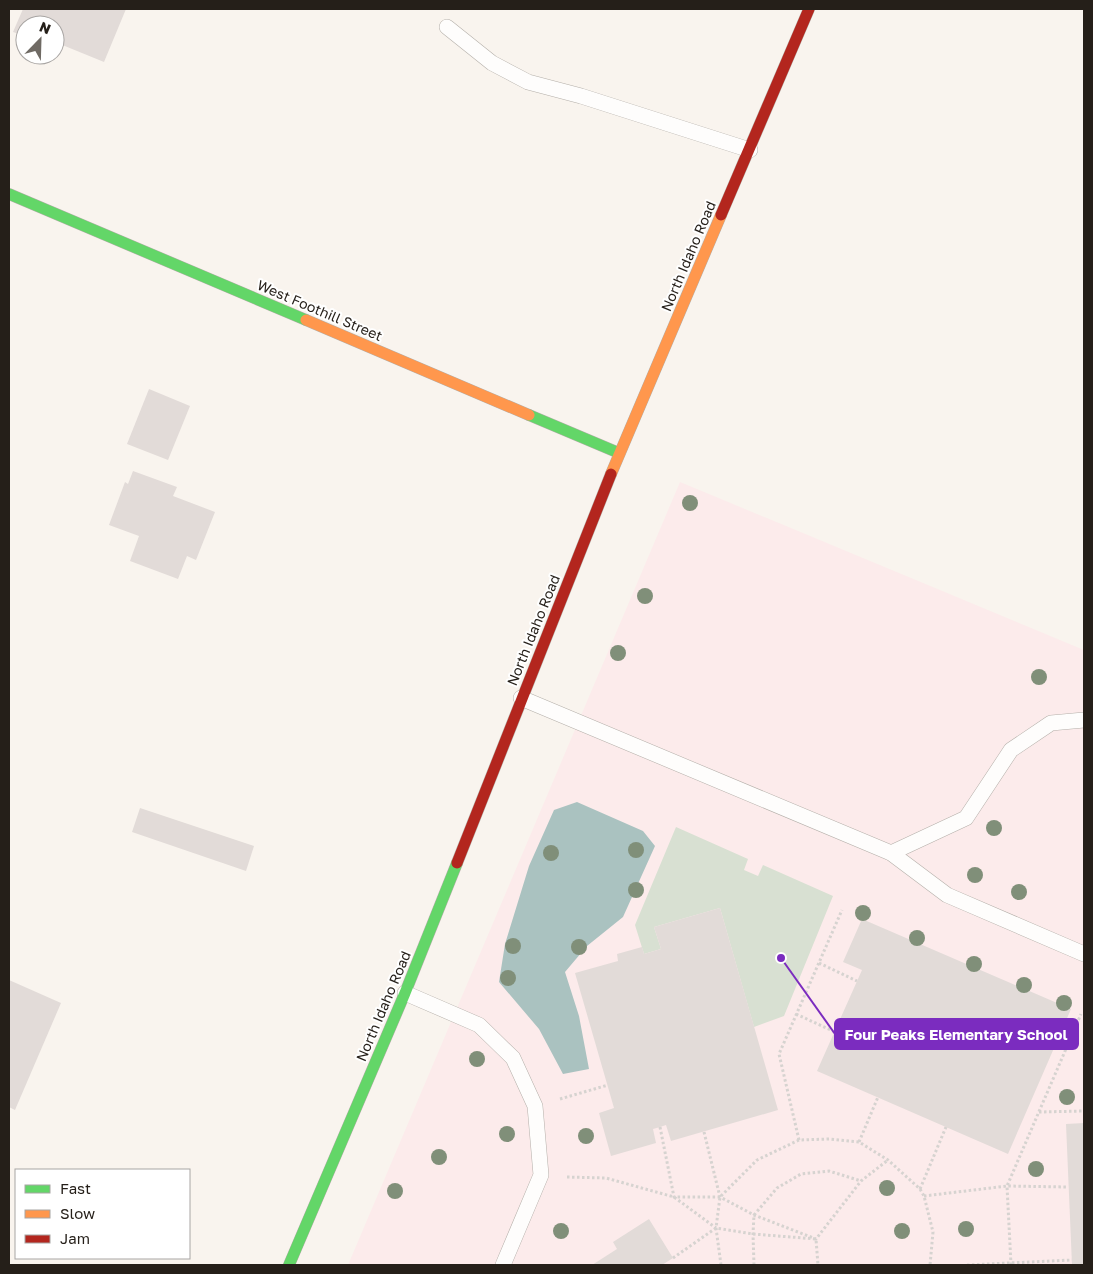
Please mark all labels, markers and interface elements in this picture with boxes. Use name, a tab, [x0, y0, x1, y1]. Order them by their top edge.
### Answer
north arrow	[15, 15, 65, 65]
text: N	[37, 18, 53, 37]
street label: North Idaho Road	[657, 198, 719, 314]
street label: West Foothill Street	[255, 276, 385, 344]
street label: North Idaho Road	[503, 572, 563, 688]
street label: North Idaho Road	[352, 948, 414, 1064]
callout: Four Peaks Elementary School	[835, 1019, 1078, 1049]
text: Four Peaks Elementary School	[844, 1025, 1068, 1043]
legend	[15, 1169, 190, 1259]
text: Fast	[60, 1179, 91, 1197]
text: Slow	[60, 1204, 95, 1222]
text: Jam	[60, 1229, 90, 1247]

